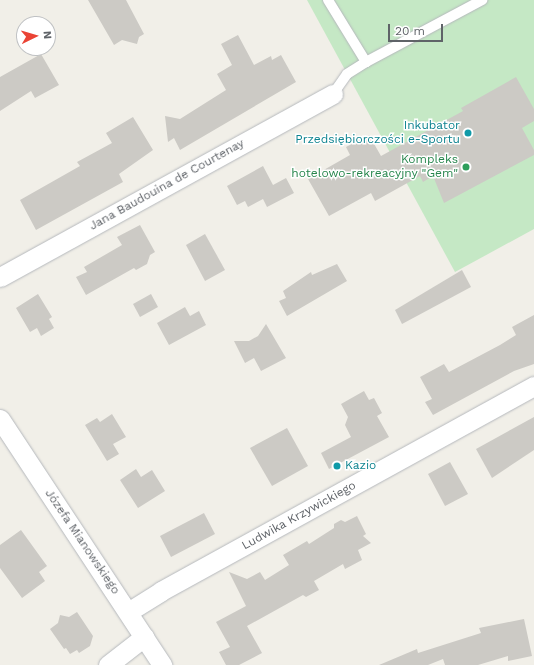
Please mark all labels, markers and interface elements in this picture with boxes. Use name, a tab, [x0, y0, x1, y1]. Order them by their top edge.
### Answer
north arrow	[16, 16, 56, 56]
scale bar	[390, 16, 445, 42]
text: 20 m	[395, 24, 425, 38]
text: N	[41, 30, 54, 40]
place label: Inkubator Przedsiębiorczości e-Sportu	[295, 119, 460, 147]
marker: Inkubator Przedsiębiorczości e-Sportu	[463, 128, 473, 138]
street label: Jana Baudouina de Courtenay	[87, 136, 247, 234]
place label: Kompleks hotelowo-rekreacyjny "Gem"	[291, 153, 458, 181]
marker: Kompleks hotelowo-rekreacyjny "Gem"	[461, 162, 471, 172]
place label: Kazio	[345, 459, 376, 473]
marker: Kazio	[332, 461, 342, 471]
street label: Ludwika Krzywickiego	[239, 479, 359, 553]
street label: Józefa Mianowskiego	[41, 487, 123, 597]

